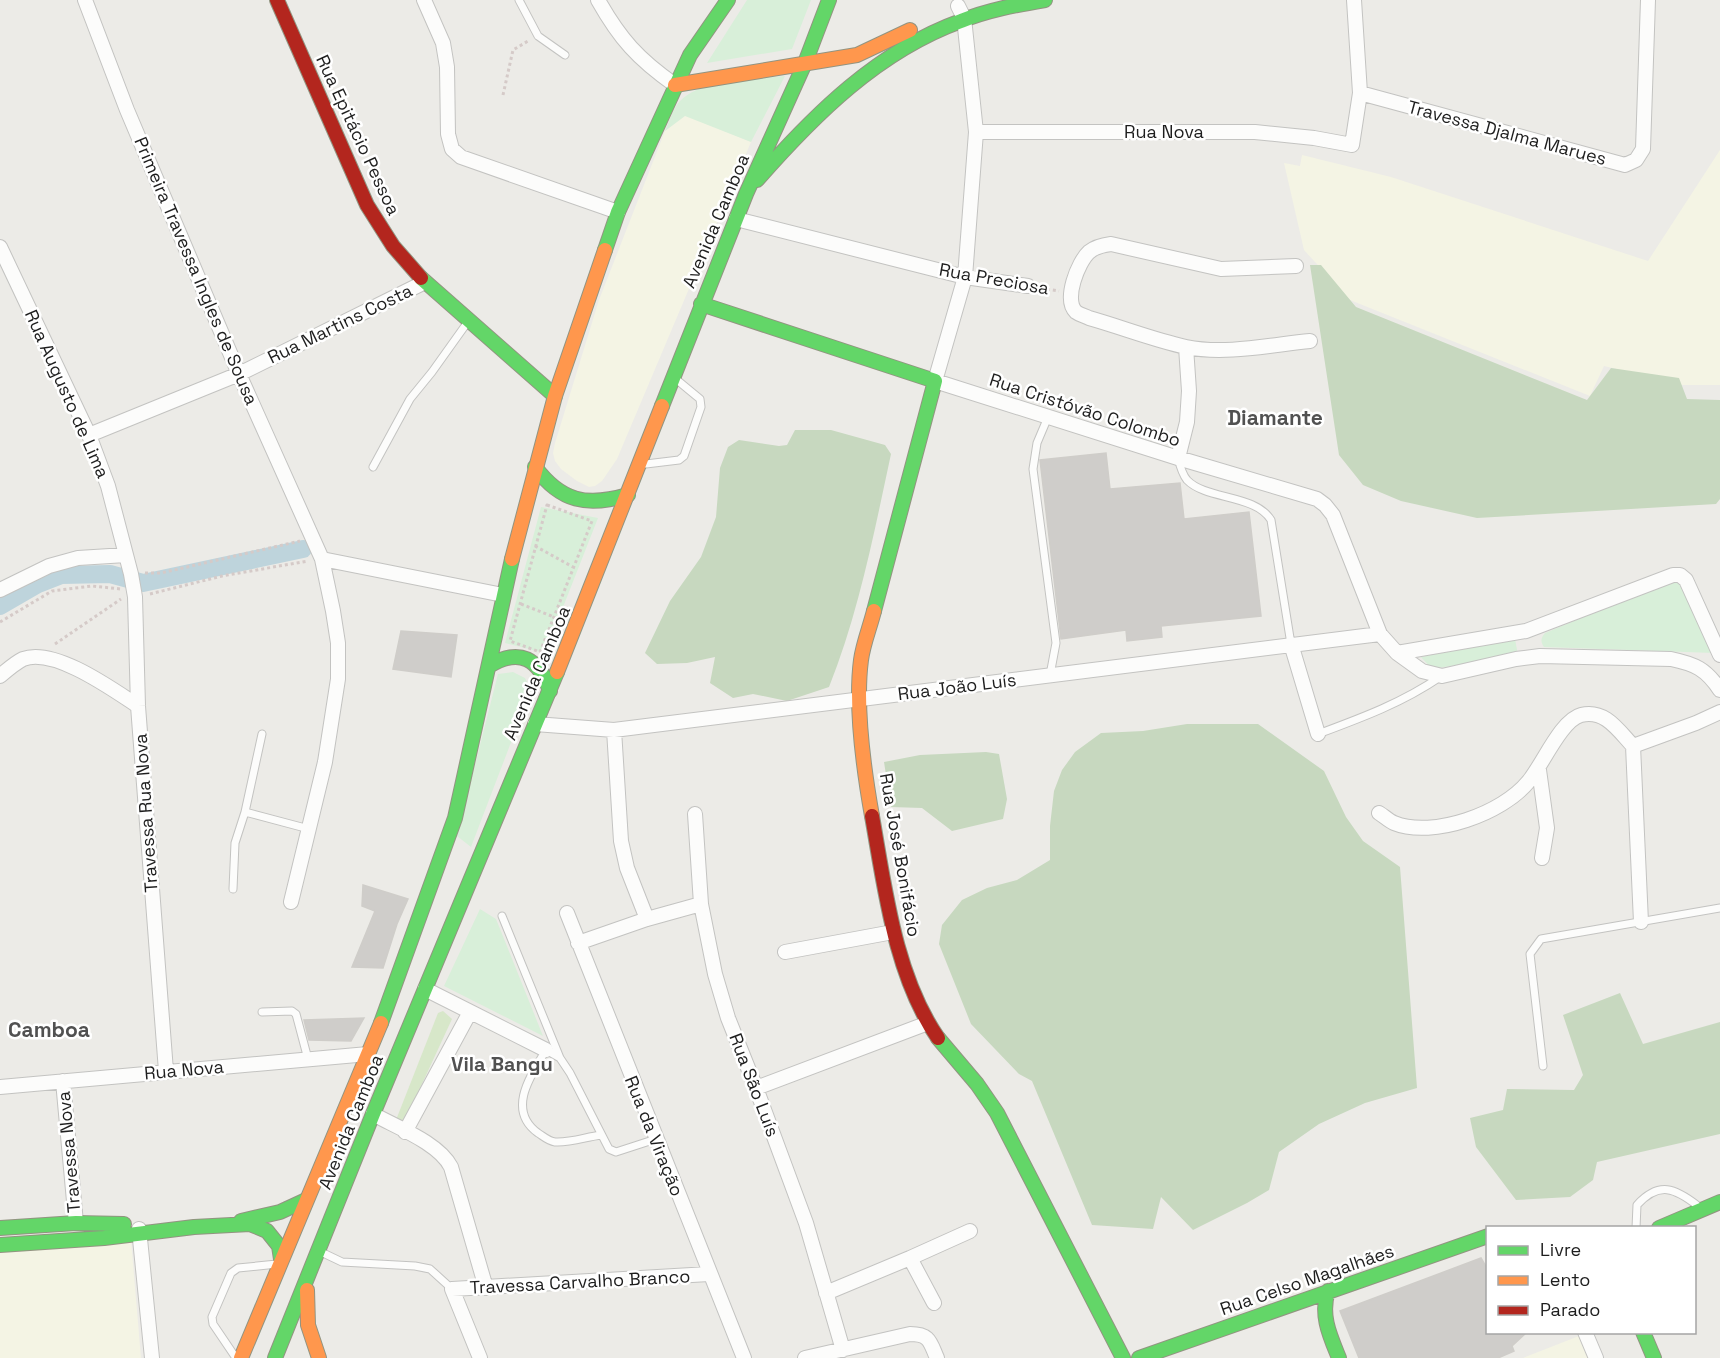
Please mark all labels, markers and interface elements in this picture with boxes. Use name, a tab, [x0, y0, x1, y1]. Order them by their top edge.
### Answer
street label: Rua Epitácio Pessoa	[311, 51, 406, 219]
street label: Travessa Djalma Marues	[1405, 95, 1609, 170]
street label: Rua Nova	[1124, 120, 1204, 143]
street label: Primeira Travessa Ingles de Sousa	[129, 133, 263, 408]
street label: Avenida Camboa	[677, 150, 754, 291]
street label: Rua Preciosa	[937, 258, 1051, 300]
street label: Rua Martins Costa	[264, 278, 416, 369]
street label: Rua Augusto de Lima	[20, 306, 115, 482]
street label: Rua Cristóvão Colombo	[987, 368, 1184, 451]
district label: Diamante	[1227, 404, 1323, 431]
street label: Avenida Camboa	[498, 602, 575, 743]
street label: Rua João Luís	[896, 668, 1018, 705]
street label: Travessa Rua Nova	[128, 733, 163, 893]
street label: Rua José Bonifácio	[875, 771, 926, 939]
district label: Camboa	[8, 1016, 90, 1043]
street label: Rua São Luís	[724, 1030, 785, 1140]
street label: Avenida Camboa	[313, 1051, 388, 1193]
district label: Vila Bangu	[451, 1051, 553, 1077]
street label: Rua Nova	[143, 1055, 225, 1084]
street label: Rua da Viração	[620, 1072, 689, 1199]
street label: Travessa Nova	[52, 1090, 85, 1214]
legend	[1486, 1226, 1696, 1334]
text: Livre	[1540, 1238, 1581, 1261]
street label: Rua Celso Magalhães	[1217, 1239, 1397, 1320]
street label: Travessa Carvalho Branco	[469, 1264, 691, 1299]
text: Lento	[1540, 1268, 1590, 1291]
text: Parado	[1540, 1298, 1600, 1321]

